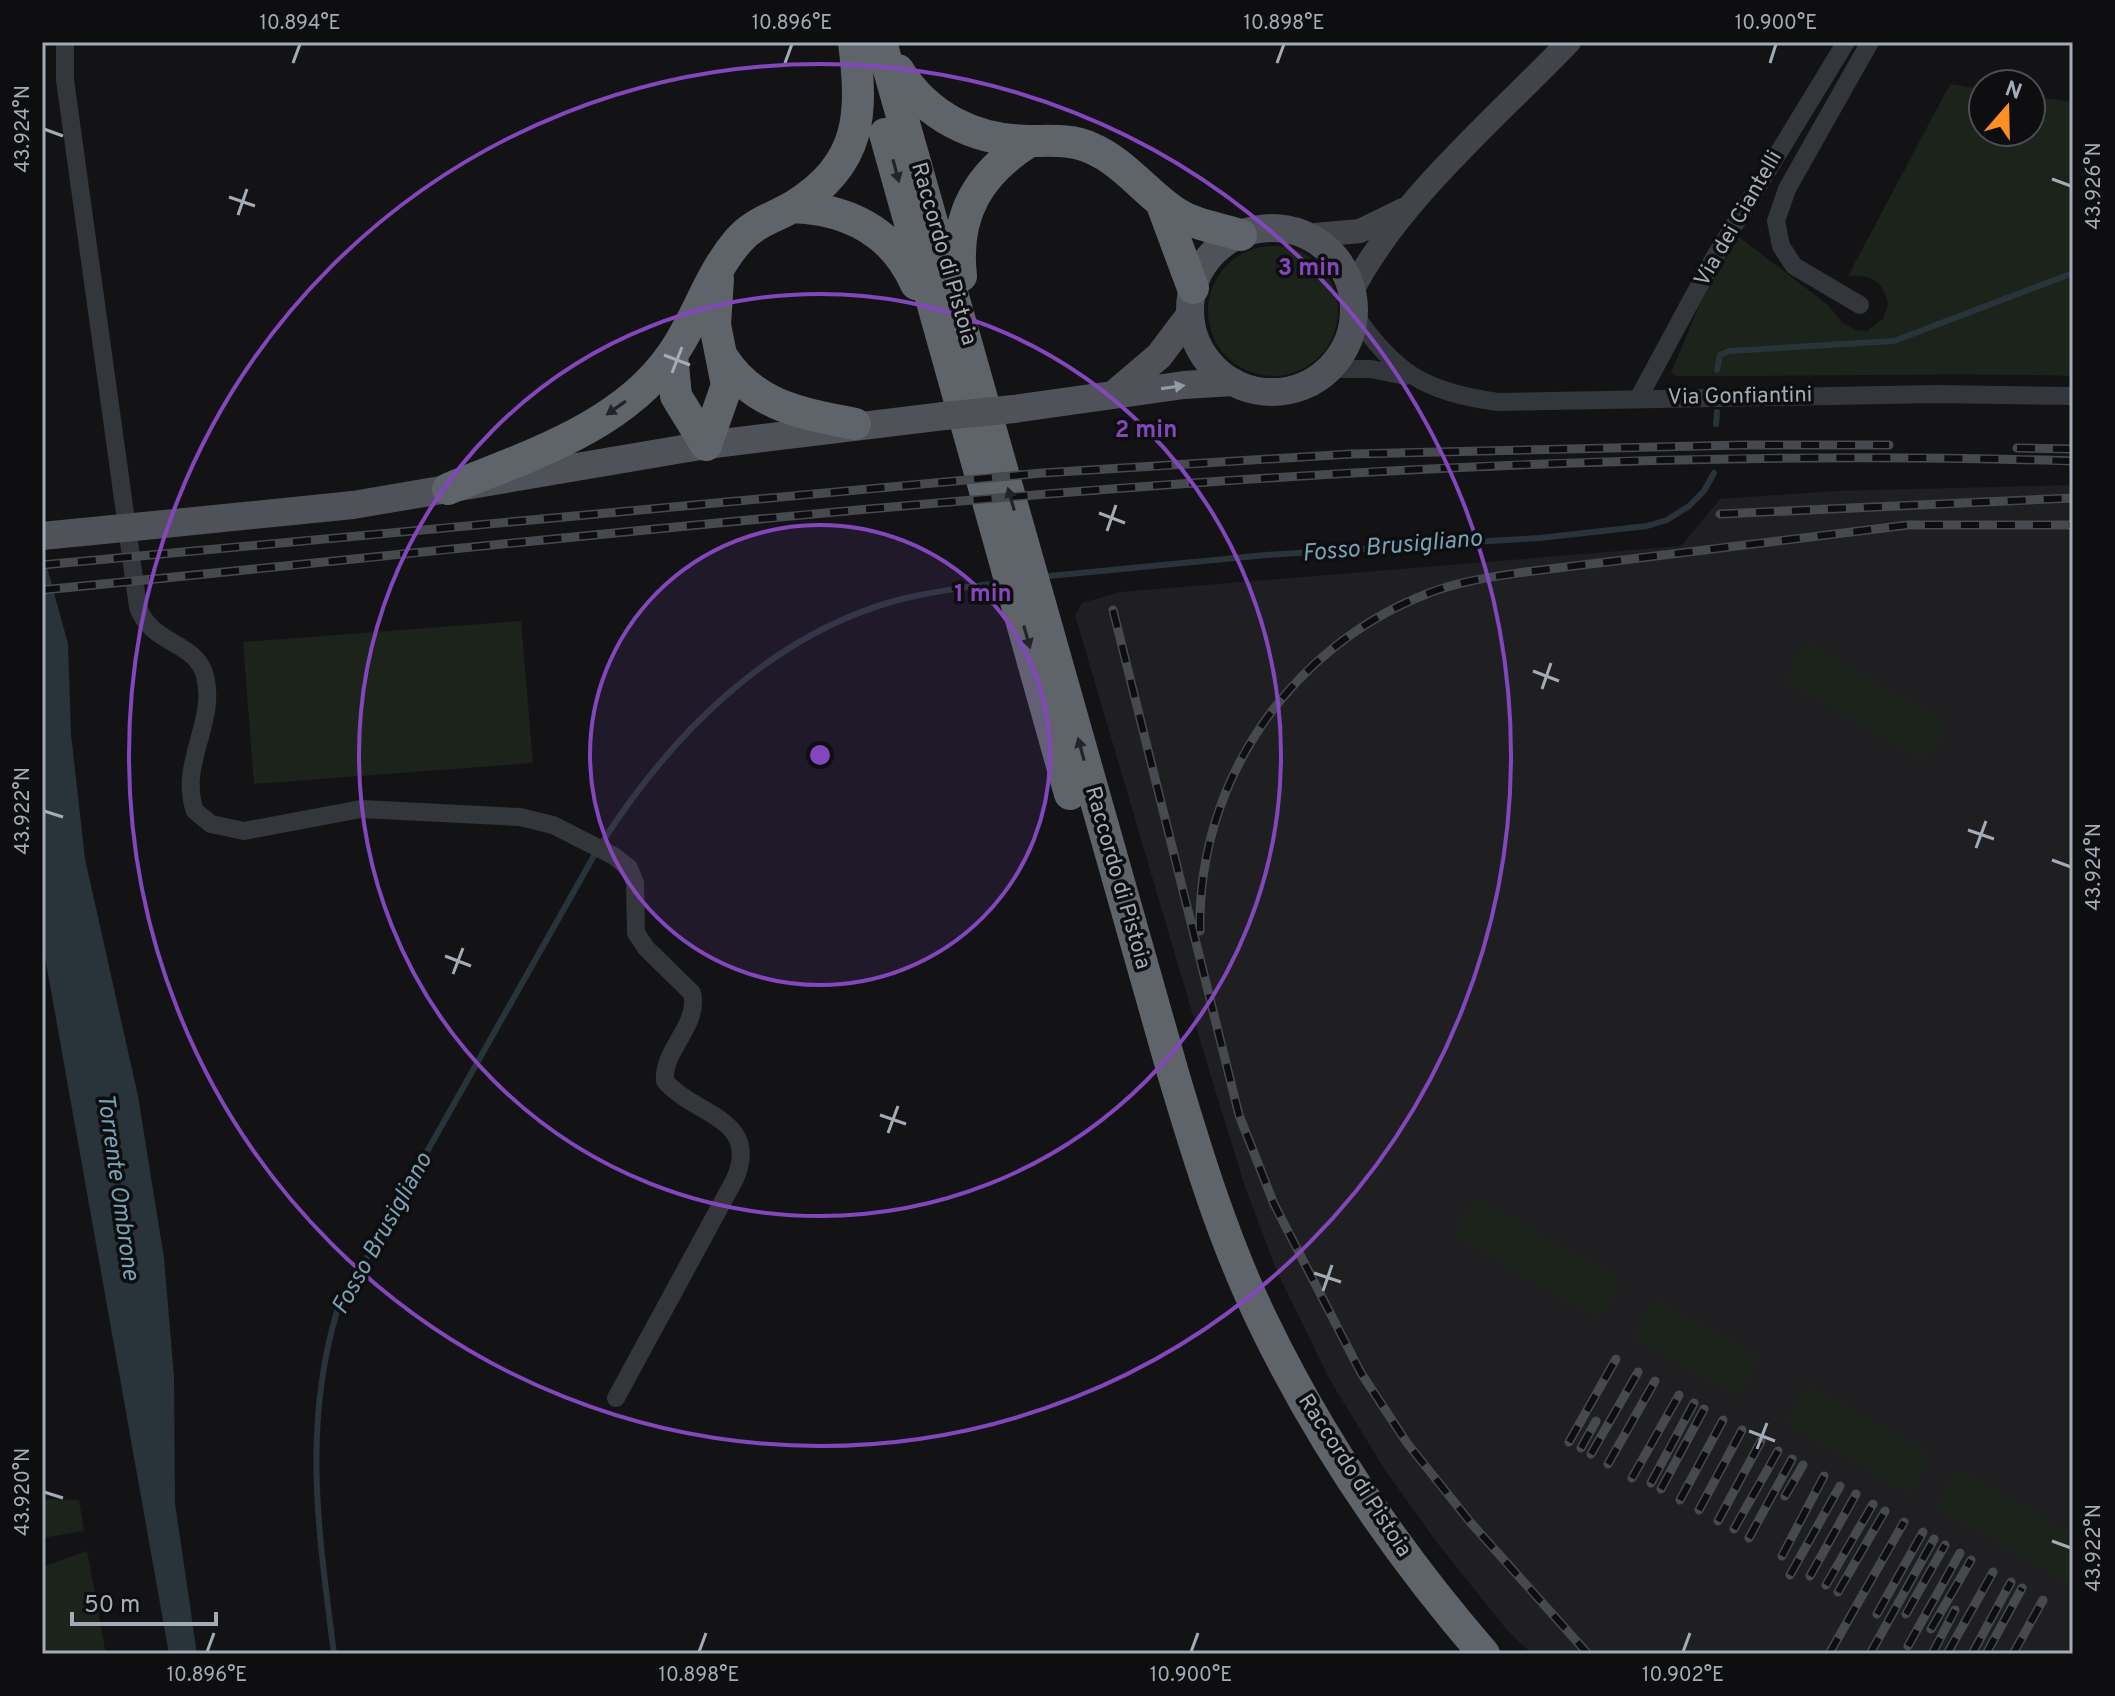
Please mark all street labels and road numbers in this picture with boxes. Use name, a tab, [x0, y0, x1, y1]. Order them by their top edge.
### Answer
street label: Via dei Ciantelli	[1689, 146, 1789, 292]
street label: Raccordo di Pistoia	[904, 160, 982, 348]
street label: Via Gonfiantini	[1667, 382, 1813, 412]
street label: Raccordo di Pistoia	[1078, 784, 1156, 972]
street label: Raccordo di Pistoia	[1291, 1389, 1417, 1563]

